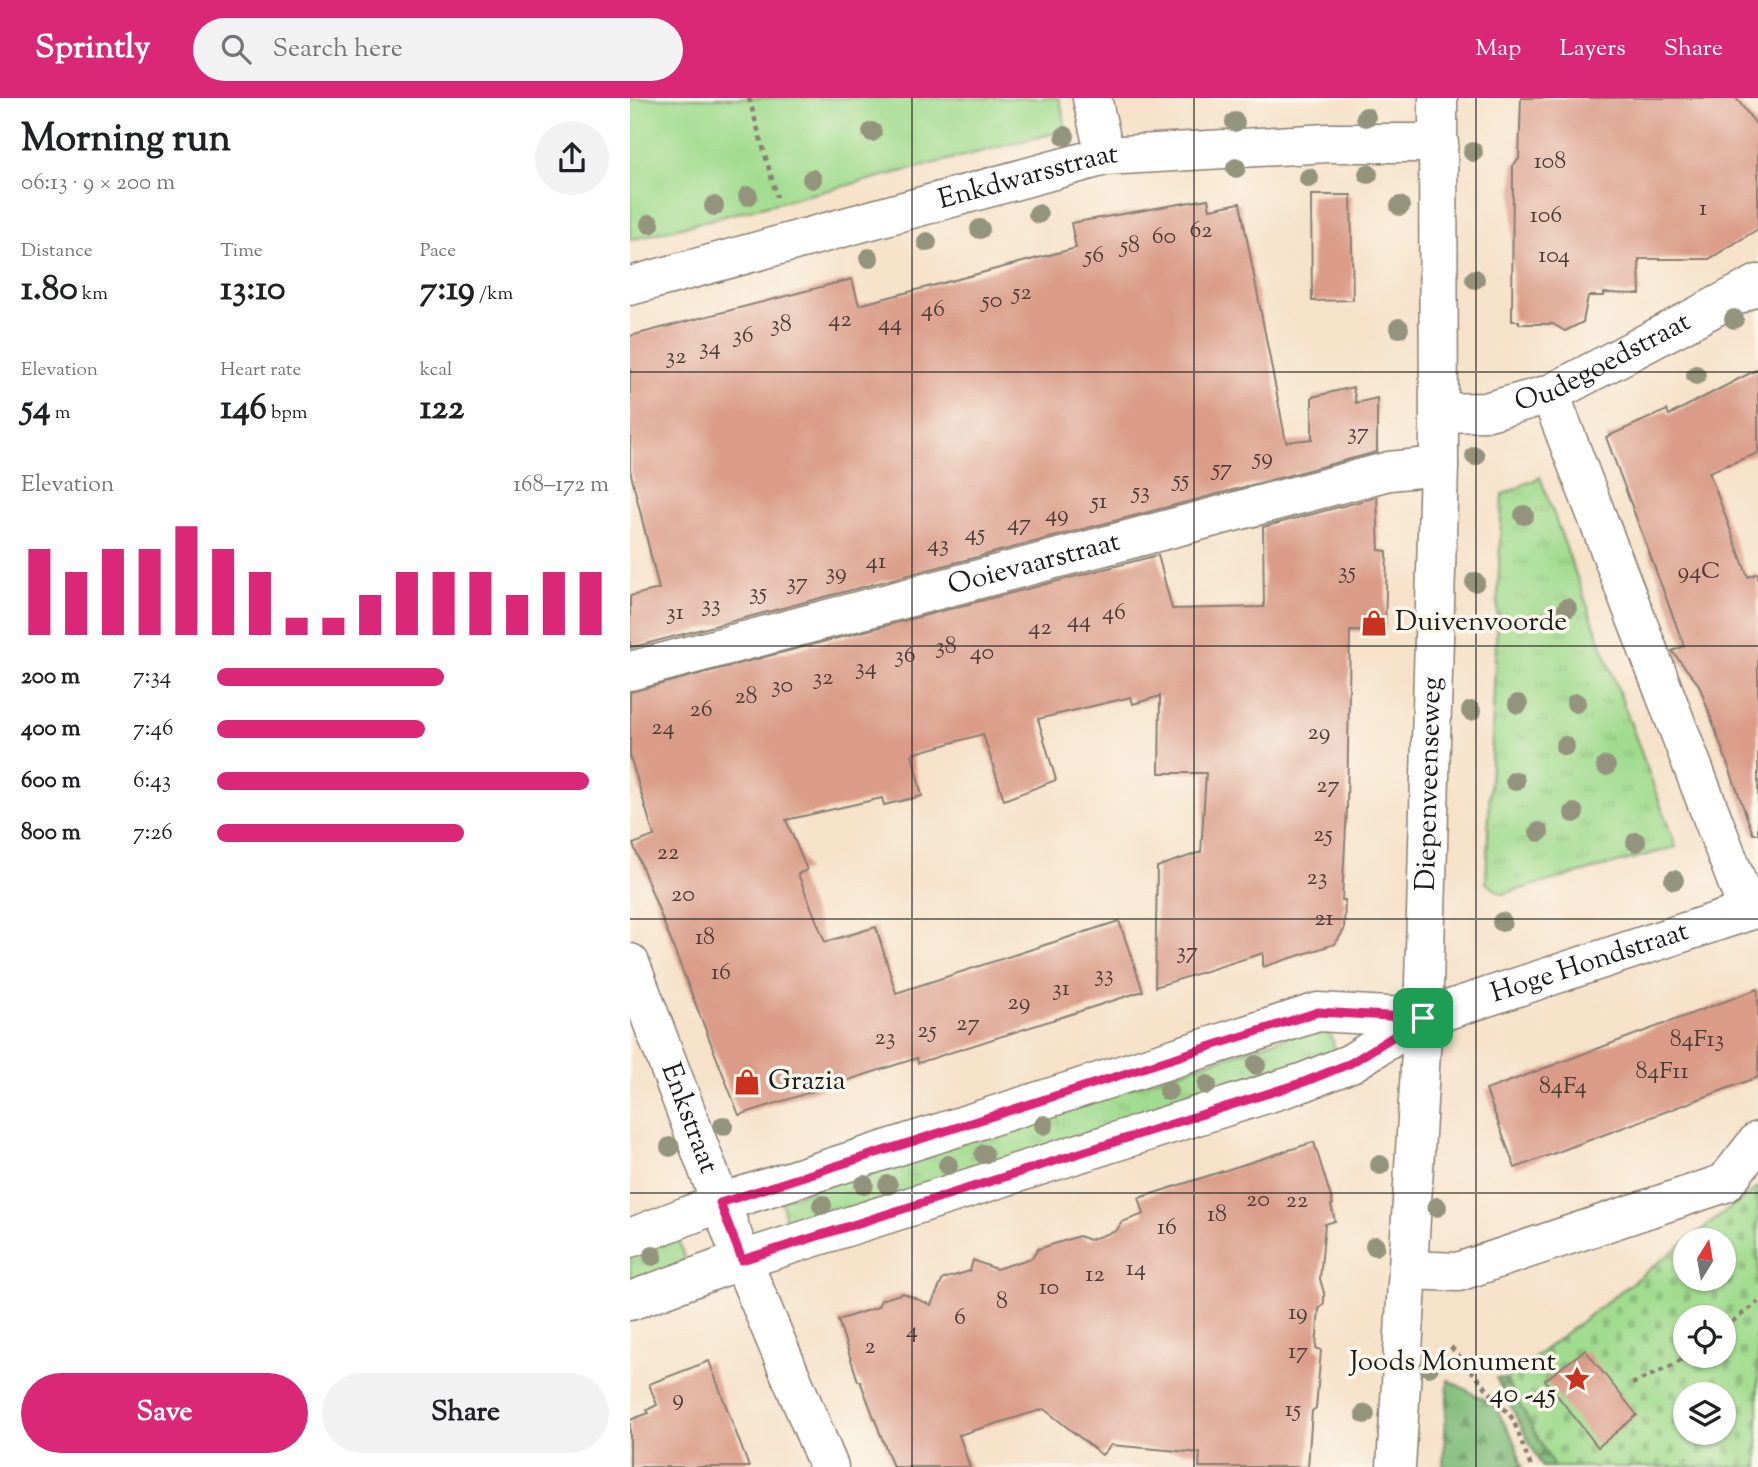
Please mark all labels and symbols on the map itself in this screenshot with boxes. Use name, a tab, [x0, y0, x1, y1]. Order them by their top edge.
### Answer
street label: Enkdwarsstraat	[934, 135, 1120, 221]
house number: 108	[1534, 145, 1566, 179]
house number: 1	[1699, 192, 1707, 226]
house number: 106	[1530, 199, 1562, 233]
house number: 62	[1190, 214, 1212, 248]
house number: 60	[1152, 220, 1176, 254]
house number: 58	[1118, 229, 1140, 263]
house number: 56	[1082, 239, 1104, 273]
house number: 104	[1538, 239, 1570, 273]
house number: 52	[1010, 276, 1032, 310]
house number: 50	[980, 284, 1002, 318]
house number: 46	[921, 293, 945, 327]
house number: 42	[828, 303, 852, 337]
street label: Oudegoedstraat	[1510, 303, 1698, 423]
house number: 44	[878, 307, 902, 341]
house number: 38	[770, 308, 792, 342]
house number: 36	[732, 319, 754, 353]
house number: 34	[699, 331, 721, 365]
house number: 32	[666, 340, 686, 374]
house number: 37	[1347, 416, 1369, 450]
house number: 59	[1251, 441, 1273, 475]
house number: 57	[1210, 452, 1232, 486]
house number: 55	[1171, 463, 1189, 497]
house number: 53	[1130, 475, 1150, 509]
house number: 51	[1089, 485, 1107, 519]
house number: 49	[1045, 498, 1069, 532]
house number: 47	[1007, 507, 1031, 541]
house number: 45	[965, 517, 985, 551]
street label: Ooievaarstraat	[944, 523, 1125, 606]
house number: 43	[927, 528, 949, 562]
house number: 41	[866, 545, 886, 579]
house number: 35	[1338, 555, 1356, 589]
house number: 94C	[1678, 555, 1720, 589]
house number: 39	[825, 556, 847, 590]
house number: 37	[786, 566, 808, 600]
house number: 35	[749, 576, 767, 610]
house number: 33	[701, 588, 721, 622]
house number: 31	[666, 596, 684, 630]
house number: 46	[1102, 596, 1126, 630]
place label: Duivenvoorde	[1395, 603, 1567, 643]
house number: 44	[1067, 604, 1091, 638]
shop icon: Duivenvoorde	[1359, 608, 1389, 638]
house number: 42	[1028, 611, 1052, 645]
house number: 38	[935, 630, 957, 664]
house number: 40	[970, 636, 994, 670]
house number: 36	[894, 639, 916, 673]
house number: 34	[855, 651, 877, 685]
house number: 32	[813, 661, 833, 695]
house number: 30	[771, 669, 793, 703]
street label: Diepenveenseweg	[1407, 676, 1453, 892]
house number: 28	[734, 680, 758, 714]
house number: 26	[689, 693, 713, 727]
house number: 24	[651, 711, 675, 745]
house number: 29	[1308, 716, 1330, 750]
house number: 27	[1316, 769, 1340, 803]
house number: 25	[1313, 818, 1333, 852]
house number: 22	[657, 836, 679, 870]
house number: 23	[1307, 861, 1327, 895]
house number: 20	[671, 878, 695, 912]
house number: 21	[1314, 902, 1334, 936]
street label: Hoge Hondstraat	[1486, 912, 1694, 1014]
house number: 18	[695, 921, 715, 955]
house number: 37	[1176, 935, 1198, 969]
house number: 16	[711, 956, 731, 990]
house number: 33	[1094, 958, 1114, 992]
house number: 31	[1052, 972, 1070, 1006]
house number: 29	[1008, 986, 1030, 1020]
pin	[1393, 988, 1453, 1048]
house number: 27	[956, 1007, 980, 1041]
house number: 25	[917, 1014, 937, 1048]
house number: 23	[875, 1021, 895, 1055]
house number: 84F13	[1670, 1023, 1724, 1057]
house number: 84F11	[1635, 1055, 1689, 1089]
street label: Enkstraat	[650, 1057, 728, 1180]
place label: Grazia	[768, 1062, 846, 1102]
shop icon: Grazia	[732, 1067, 762, 1097]
house number: 84F4	[1539, 1070, 1587, 1104]
house number: 20	[1246, 1183, 1270, 1217]
house number: 22	[1286, 1184, 1308, 1218]
house number: 18	[1207, 1198, 1227, 1232]
house number: 16	[1157, 1211, 1177, 1245]
north arrow	[1673, 1228, 1736, 1292]
house number: 14	[1126, 1252, 1146, 1286]
house number: 12	[1085, 1258, 1105, 1292]
house number: 10	[1039, 1271, 1059, 1305]
house number: 8	[996, 1285, 1008, 1319]
house number: 19	[1288, 1296, 1308, 1330]
house number: 6	[954, 1301, 966, 1335]
house number: 4	[906, 1314, 918, 1348]
house number: 2	[864, 1330, 876, 1364]
house number: 17	[1288, 1335, 1308, 1369]
place label: Joods Monument 40 -45	[1348, 1343, 1556, 1415]
place icon: Joods Monument 40 -45	[1562, 1364, 1592, 1394]
house number: 9	[672, 1382, 684, 1416]
house number: 15	[1285, 1393, 1301, 1427]

